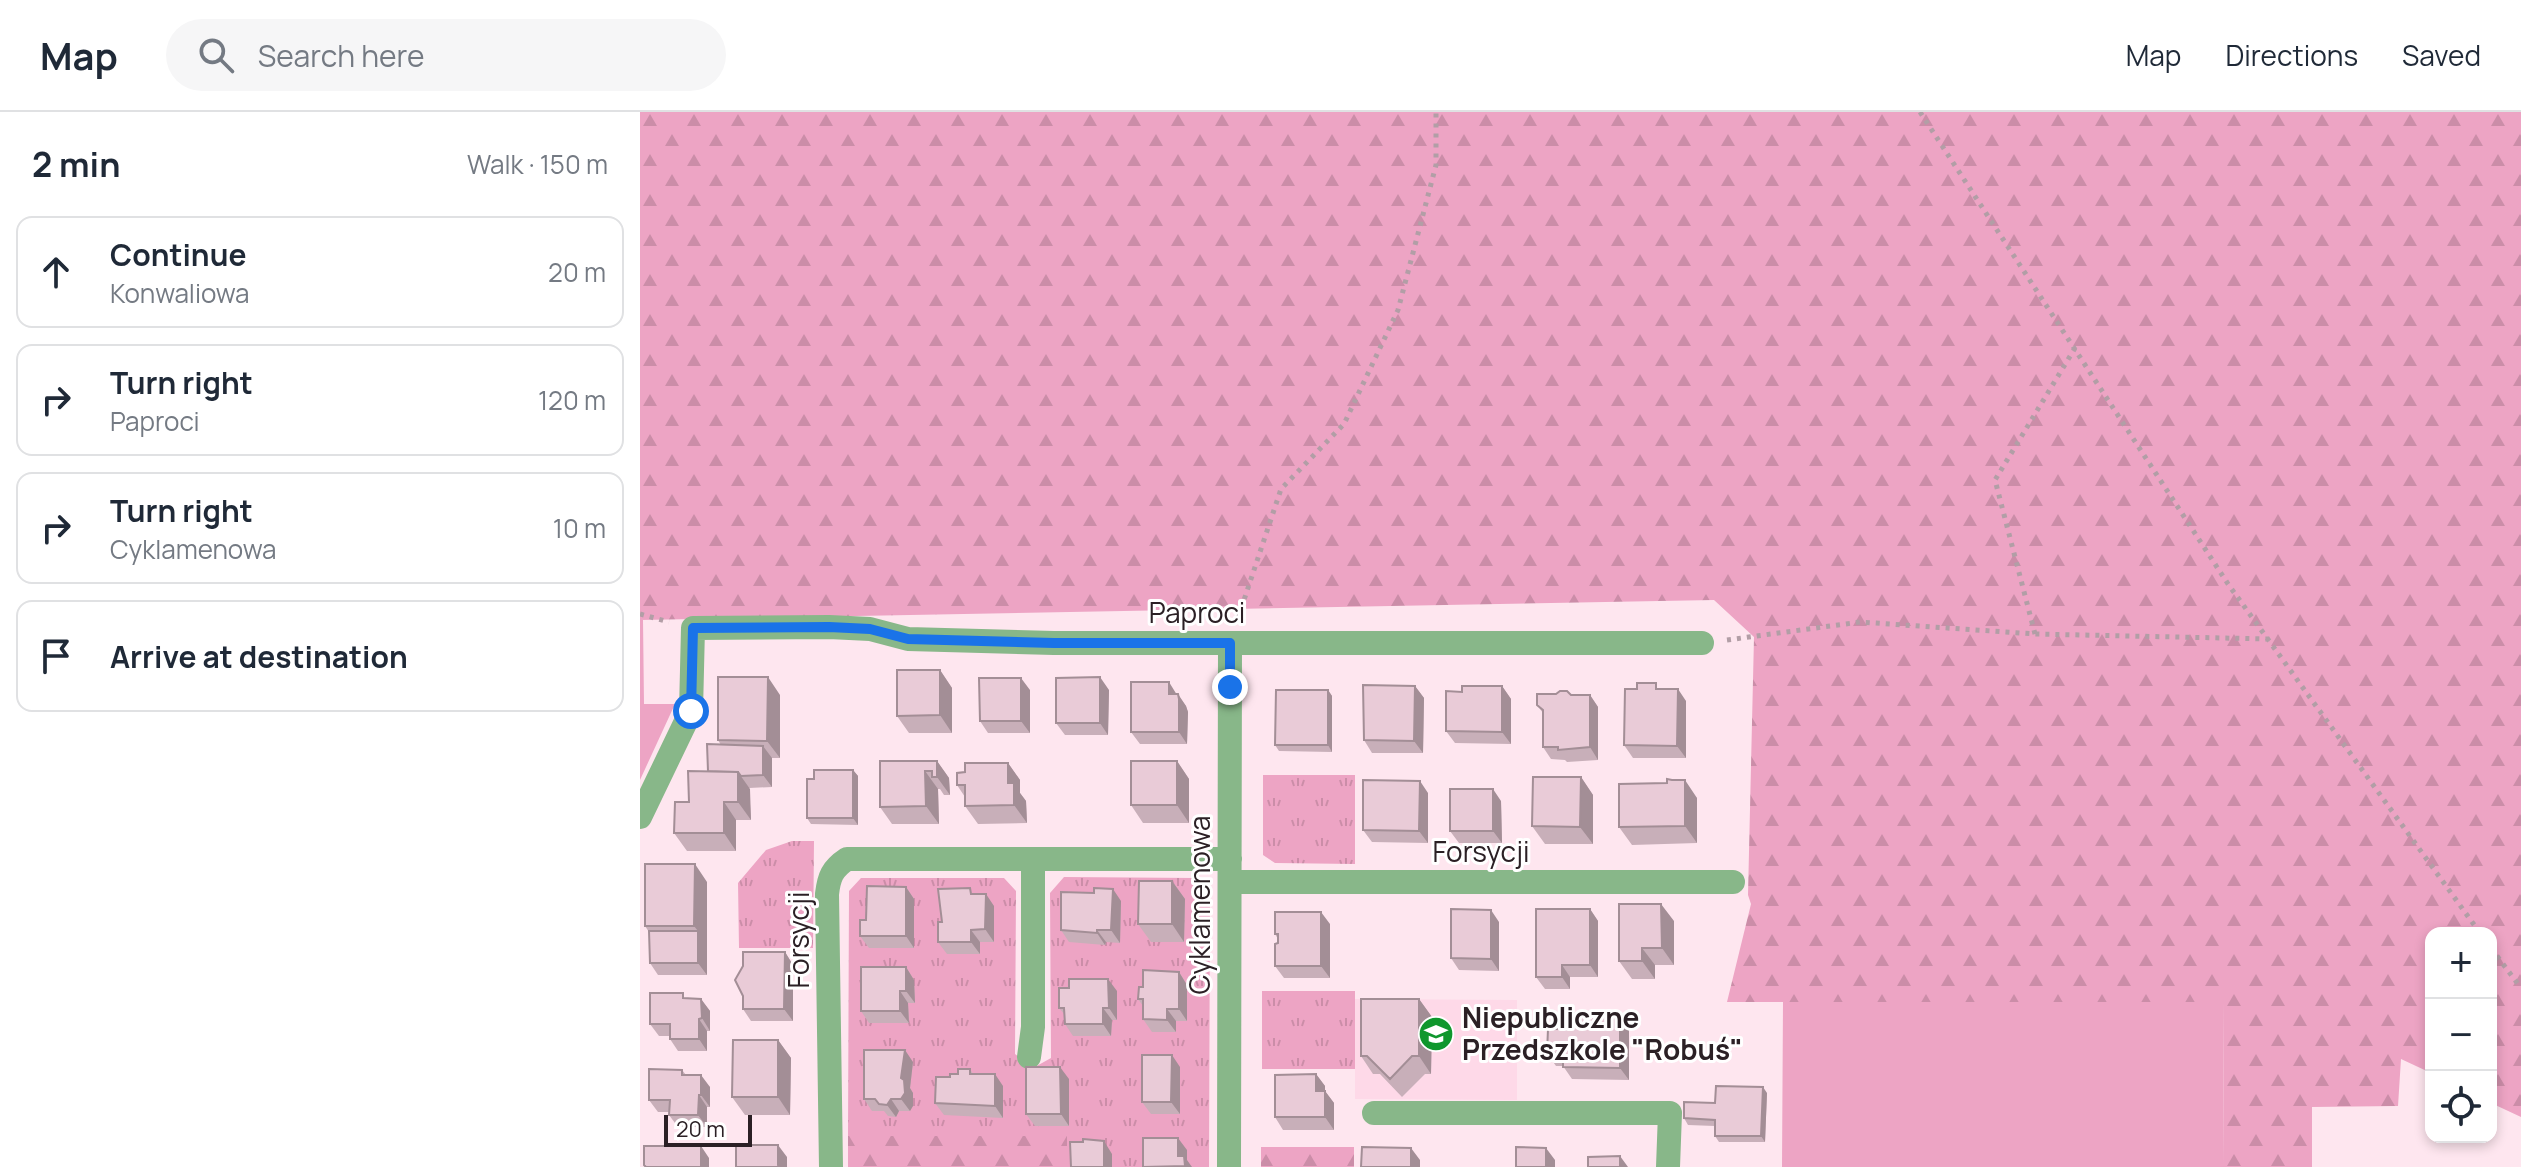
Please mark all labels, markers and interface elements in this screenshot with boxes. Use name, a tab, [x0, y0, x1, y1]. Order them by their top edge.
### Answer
search box	[166, 19, 726, 91]
text: Map	[40, 29, 118, 81]
icon: search	[194, 33, 238, 77]
text: Search here	[258, 35, 425, 76]
text: Map	[2126, 36, 2181, 74]
text: Directions	[2225, 36, 2358, 74]
text: Saved	[2402, 36, 2481, 74]
text: 2 min	[32, 141, 120, 187]
text: Walk · 150 m	[467, 146, 608, 182]
text: Continue	[110, 234, 246, 275]
icon: ahead	[34, 250, 78, 294]
text: 20 m	[548, 254, 606, 290]
text: Konwaliowa	[110, 275, 249, 311]
text: Turn right	[110, 362, 253, 403]
icon: right	[34, 378, 78, 422]
text: 120 m	[538, 382, 606, 418]
text: Paproci	[110, 403, 200, 439]
text: Turn right	[110, 490, 253, 531]
icon: right	[34, 506, 78, 550]
text: 10 m	[553, 510, 606, 546]
text: Cyklamenowa	[110, 531, 276, 567]
street label: Paproci	[1149, 593, 1245, 631]
icon: arrive	[34, 634, 78, 678]
text: Arrive at destination	[110, 636, 408, 677]
route end	[1212, 669, 1248, 705]
route start	[673, 693, 709, 729]
street label: Cyklamenowa	[1180, 815, 1218, 995]
street label: Forsycji	[1432, 832, 1530, 870]
street label: Forsycji	[779, 891, 817, 989]
map controls	[2425, 927, 2497, 1143]
button: +	[2425, 927, 2497, 999]
place label: Niepubliczne Przedszkole "Robuś"	[1462, 998, 1743, 1068]
button: −	[2425, 999, 2497, 1071]
school or university icon: Niepubliczne Przedszkole "Robuś"	[1417, 1015, 1455, 1053]
button: locate	[2425, 1071, 2497, 1143]
scale bar	[664, 1111, 752, 1147]
text: 20 m	[676, 1114, 725, 1144]

